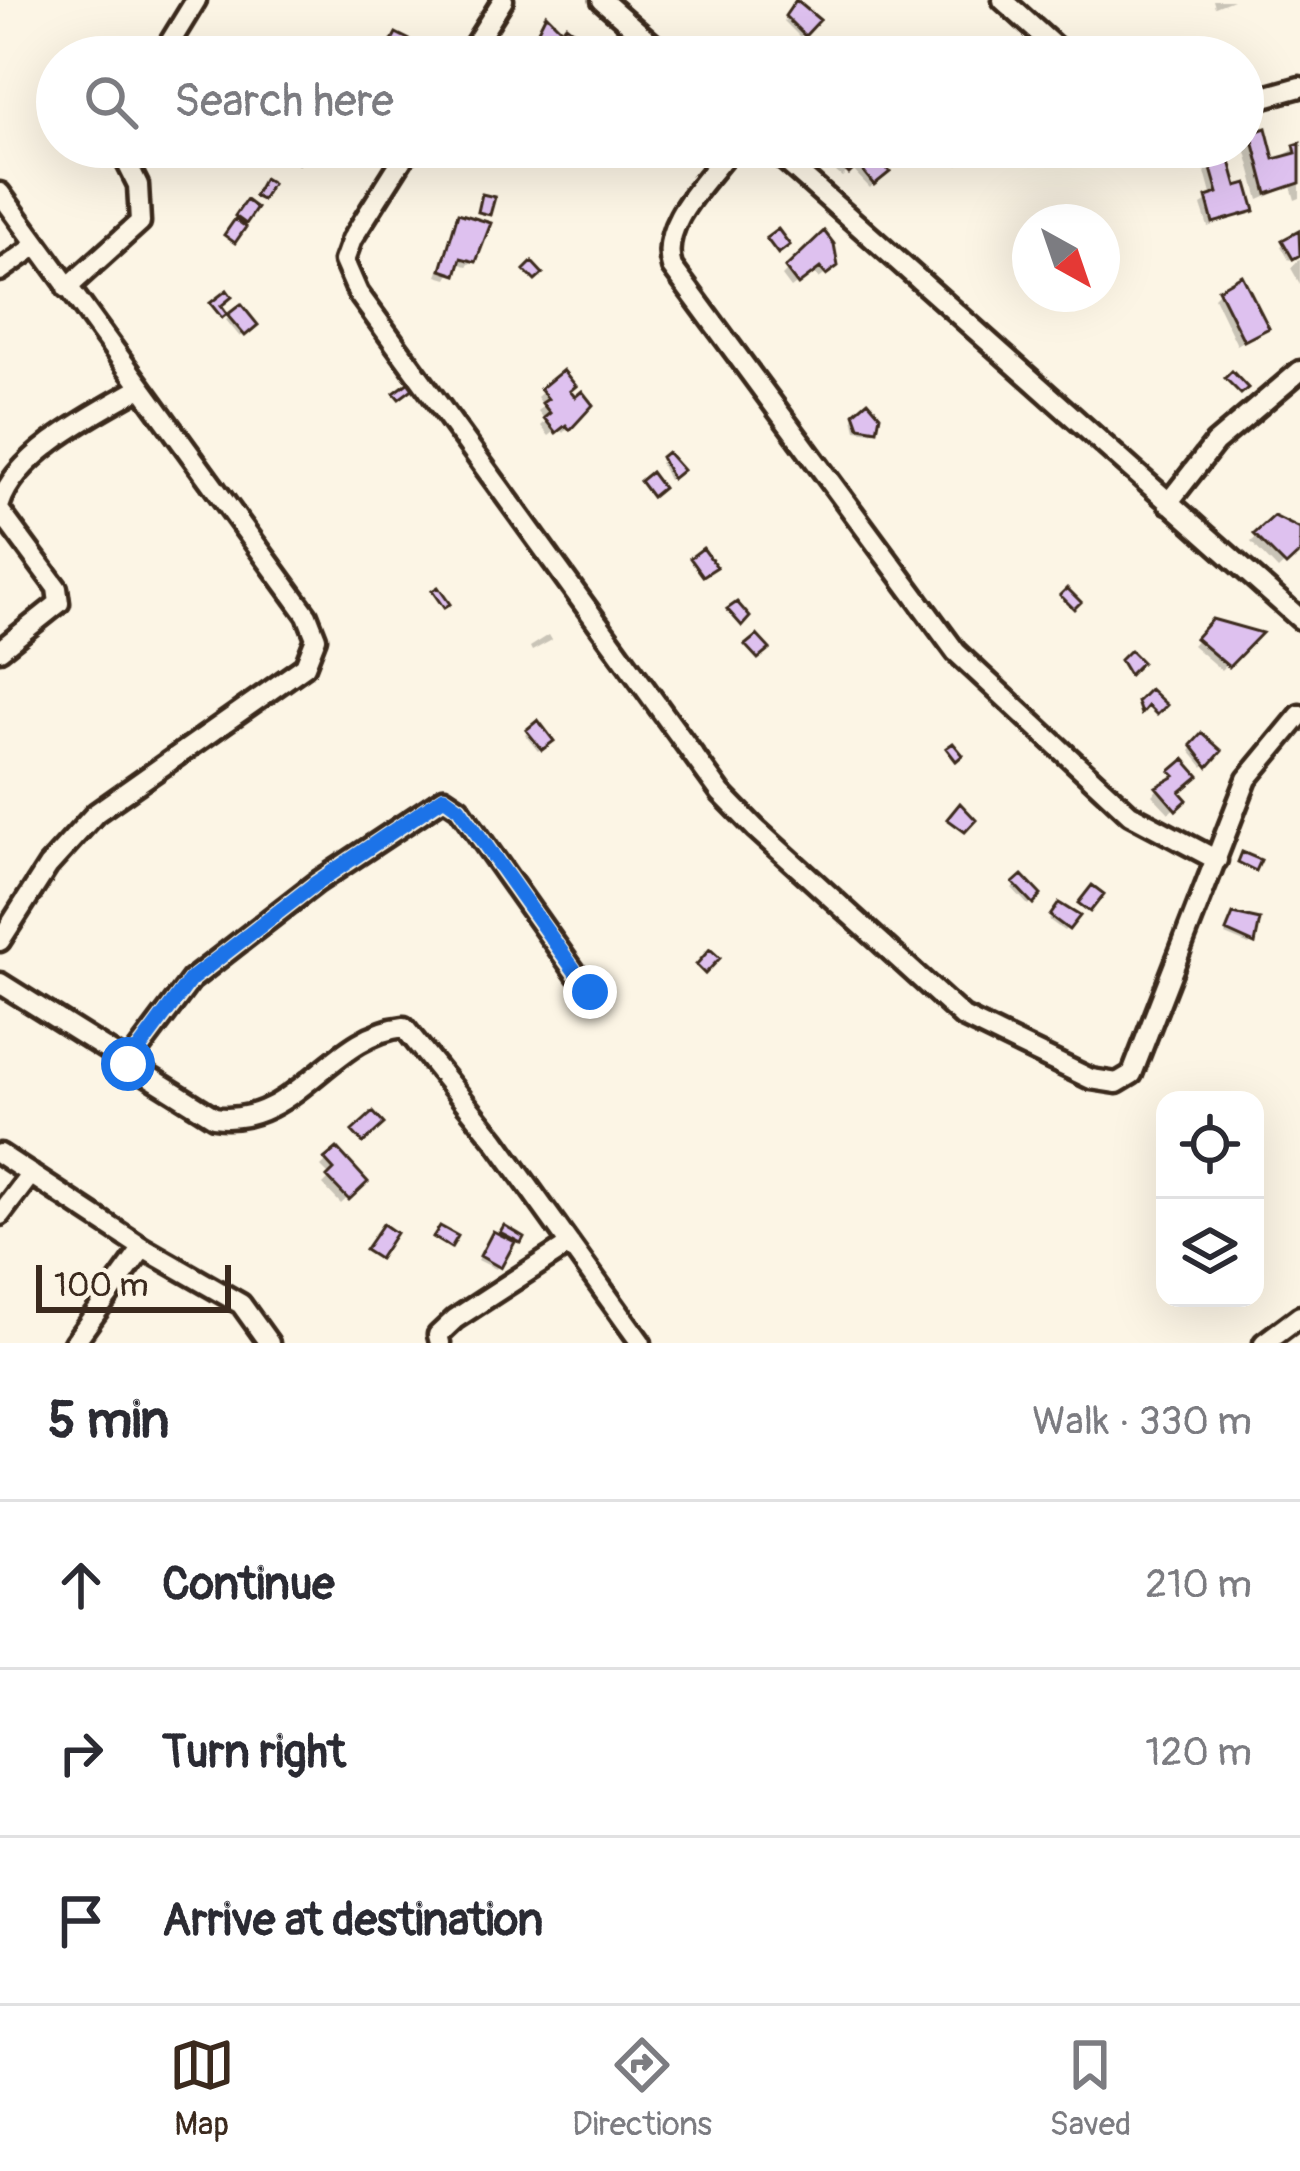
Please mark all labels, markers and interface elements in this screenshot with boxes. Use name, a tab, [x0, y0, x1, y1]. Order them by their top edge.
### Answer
search box	[36, 36, 1264, 168]
icon: search	[78, 69, 144, 135]
text: Search here	[174, 74, 394, 130]
north arrow	[1012, 204, 1120, 312]
route end	[563, 965, 617, 1019]
route start	[101, 1037, 155, 1091]
map controls	[1156, 1091, 1264, 1307]
button: locate	[1156, 1091, 1264, 1199]
button: layers	[1156, 1199, 1264, 1307]
scale bar	[36, 1259, 231, 1312]
text: 100 m	[54, 1265, 148, 1306]
text: 5 min	[48, 1389, 169, 1453]
text: Walk · 330 m	[1032, 1397, 1252, 1446]
icon: ahead	[48, 1552, 114, 1618]
text: Continue	[162, 1557, 335, 1613]
text: 210 m	[1145, 1560, 1252, 1609]
icon: right	[48, 1720, 114, 1786]
text: Turn right	[162, 1725, 346, 1781]
text: 120 m	[1145, 1728, 1252, 1777]
icon: arrive	[48, 1888, 114, 1954]
text: Arrive at destination	[162, 1893, 543, 1949]
tab: Map	[169, 2032, 235, 2145]
tab: Directions	[572, 2032, 712, 2145]
tab: Saved	[1049, 2032, 1131, 2145]

